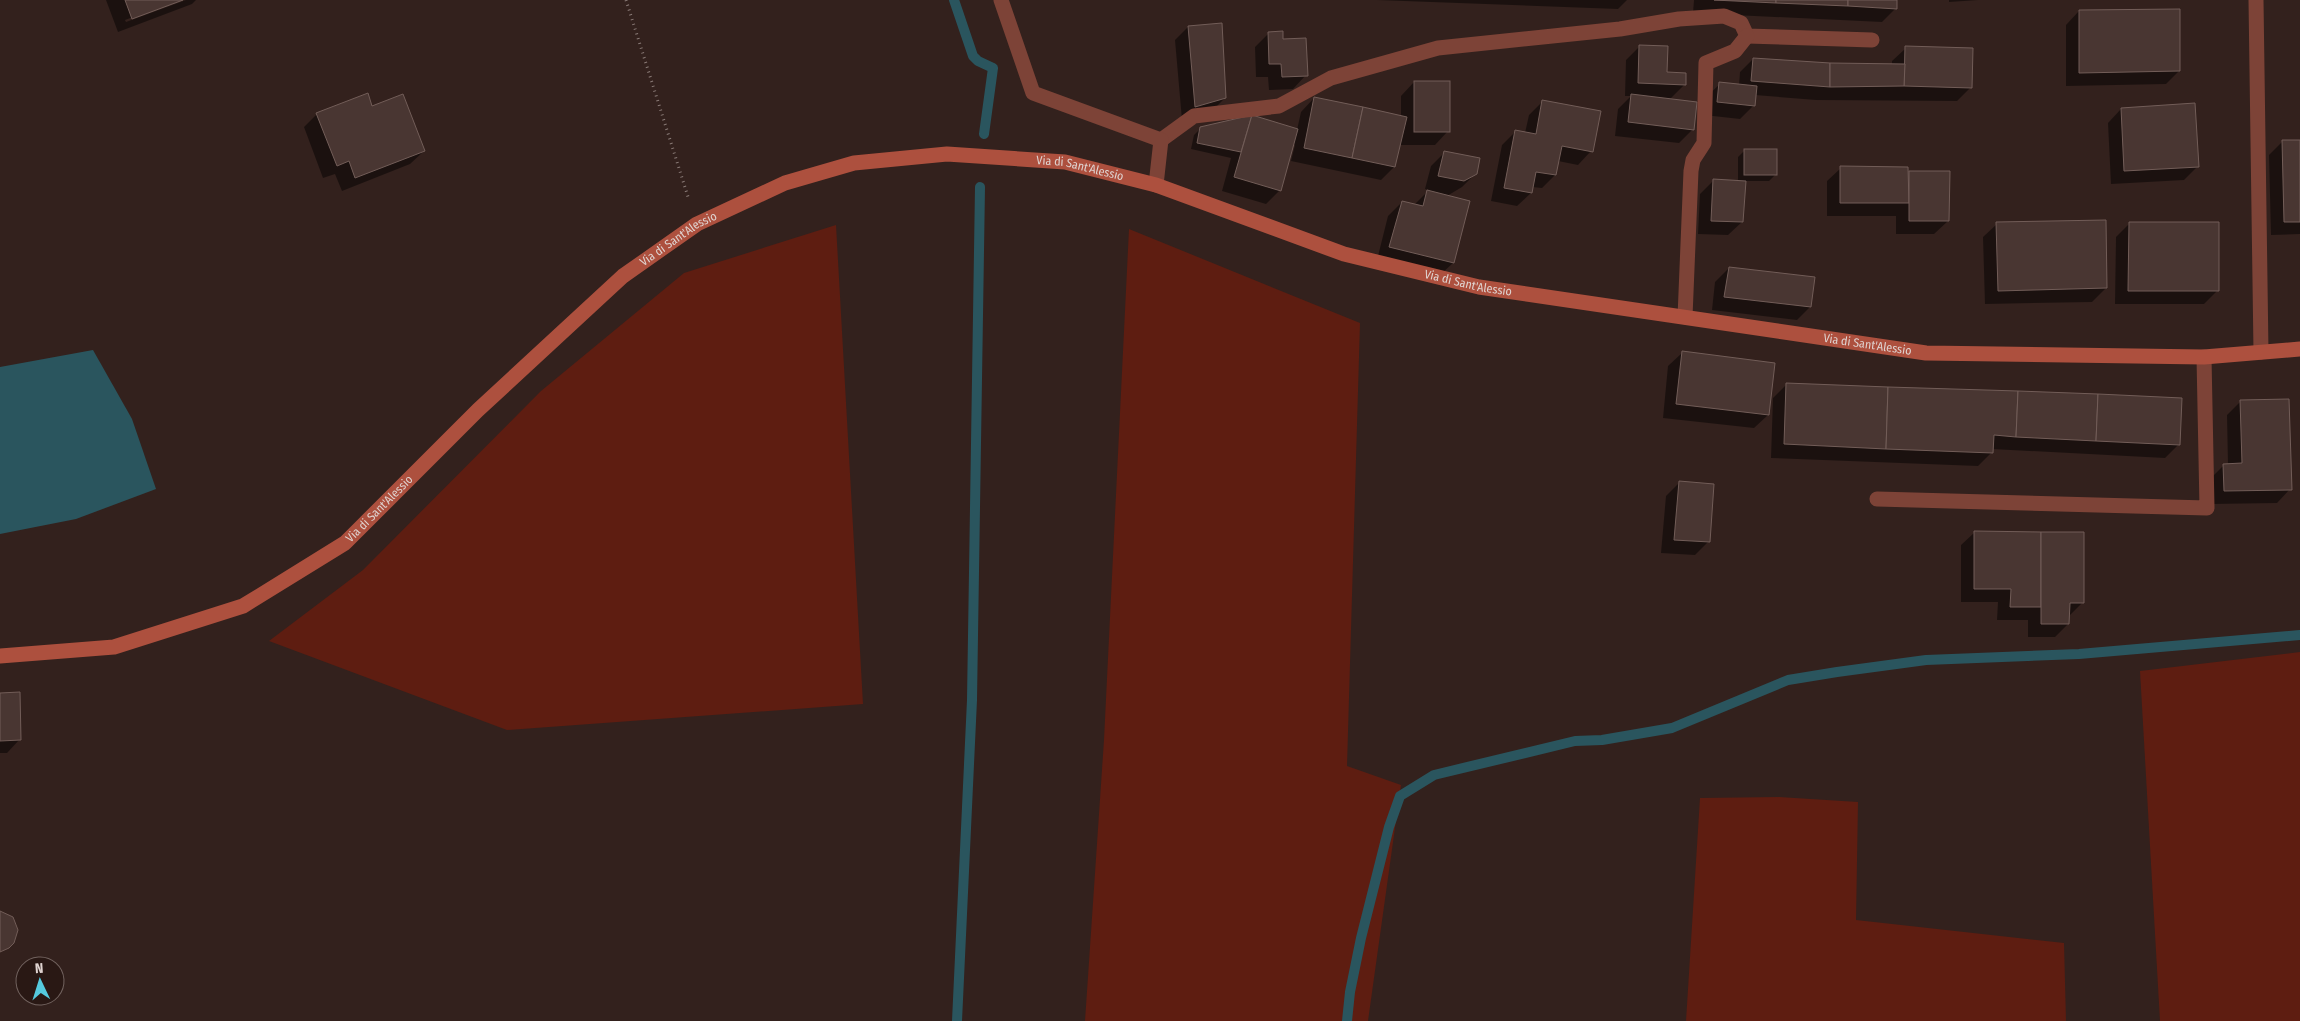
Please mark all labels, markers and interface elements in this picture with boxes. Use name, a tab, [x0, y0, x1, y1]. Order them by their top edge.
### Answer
street label: Via di Sant'Alessio	[1036, 153, 1125, 184]
street label: Via di Sant'Alessio	[637, 209, 719, 269]
street label: Via di Sant'Alessio	[1423, 267, 1513, 299]
street label: Via di Sant'Alessio	[1822, 331, 1913, 358]
street label: Via di Sant'Alessio	[343, 472, 416, 545]
north arrow	[15, 956, 65, 1006]
text: N	[34, 960, 44, 977]

